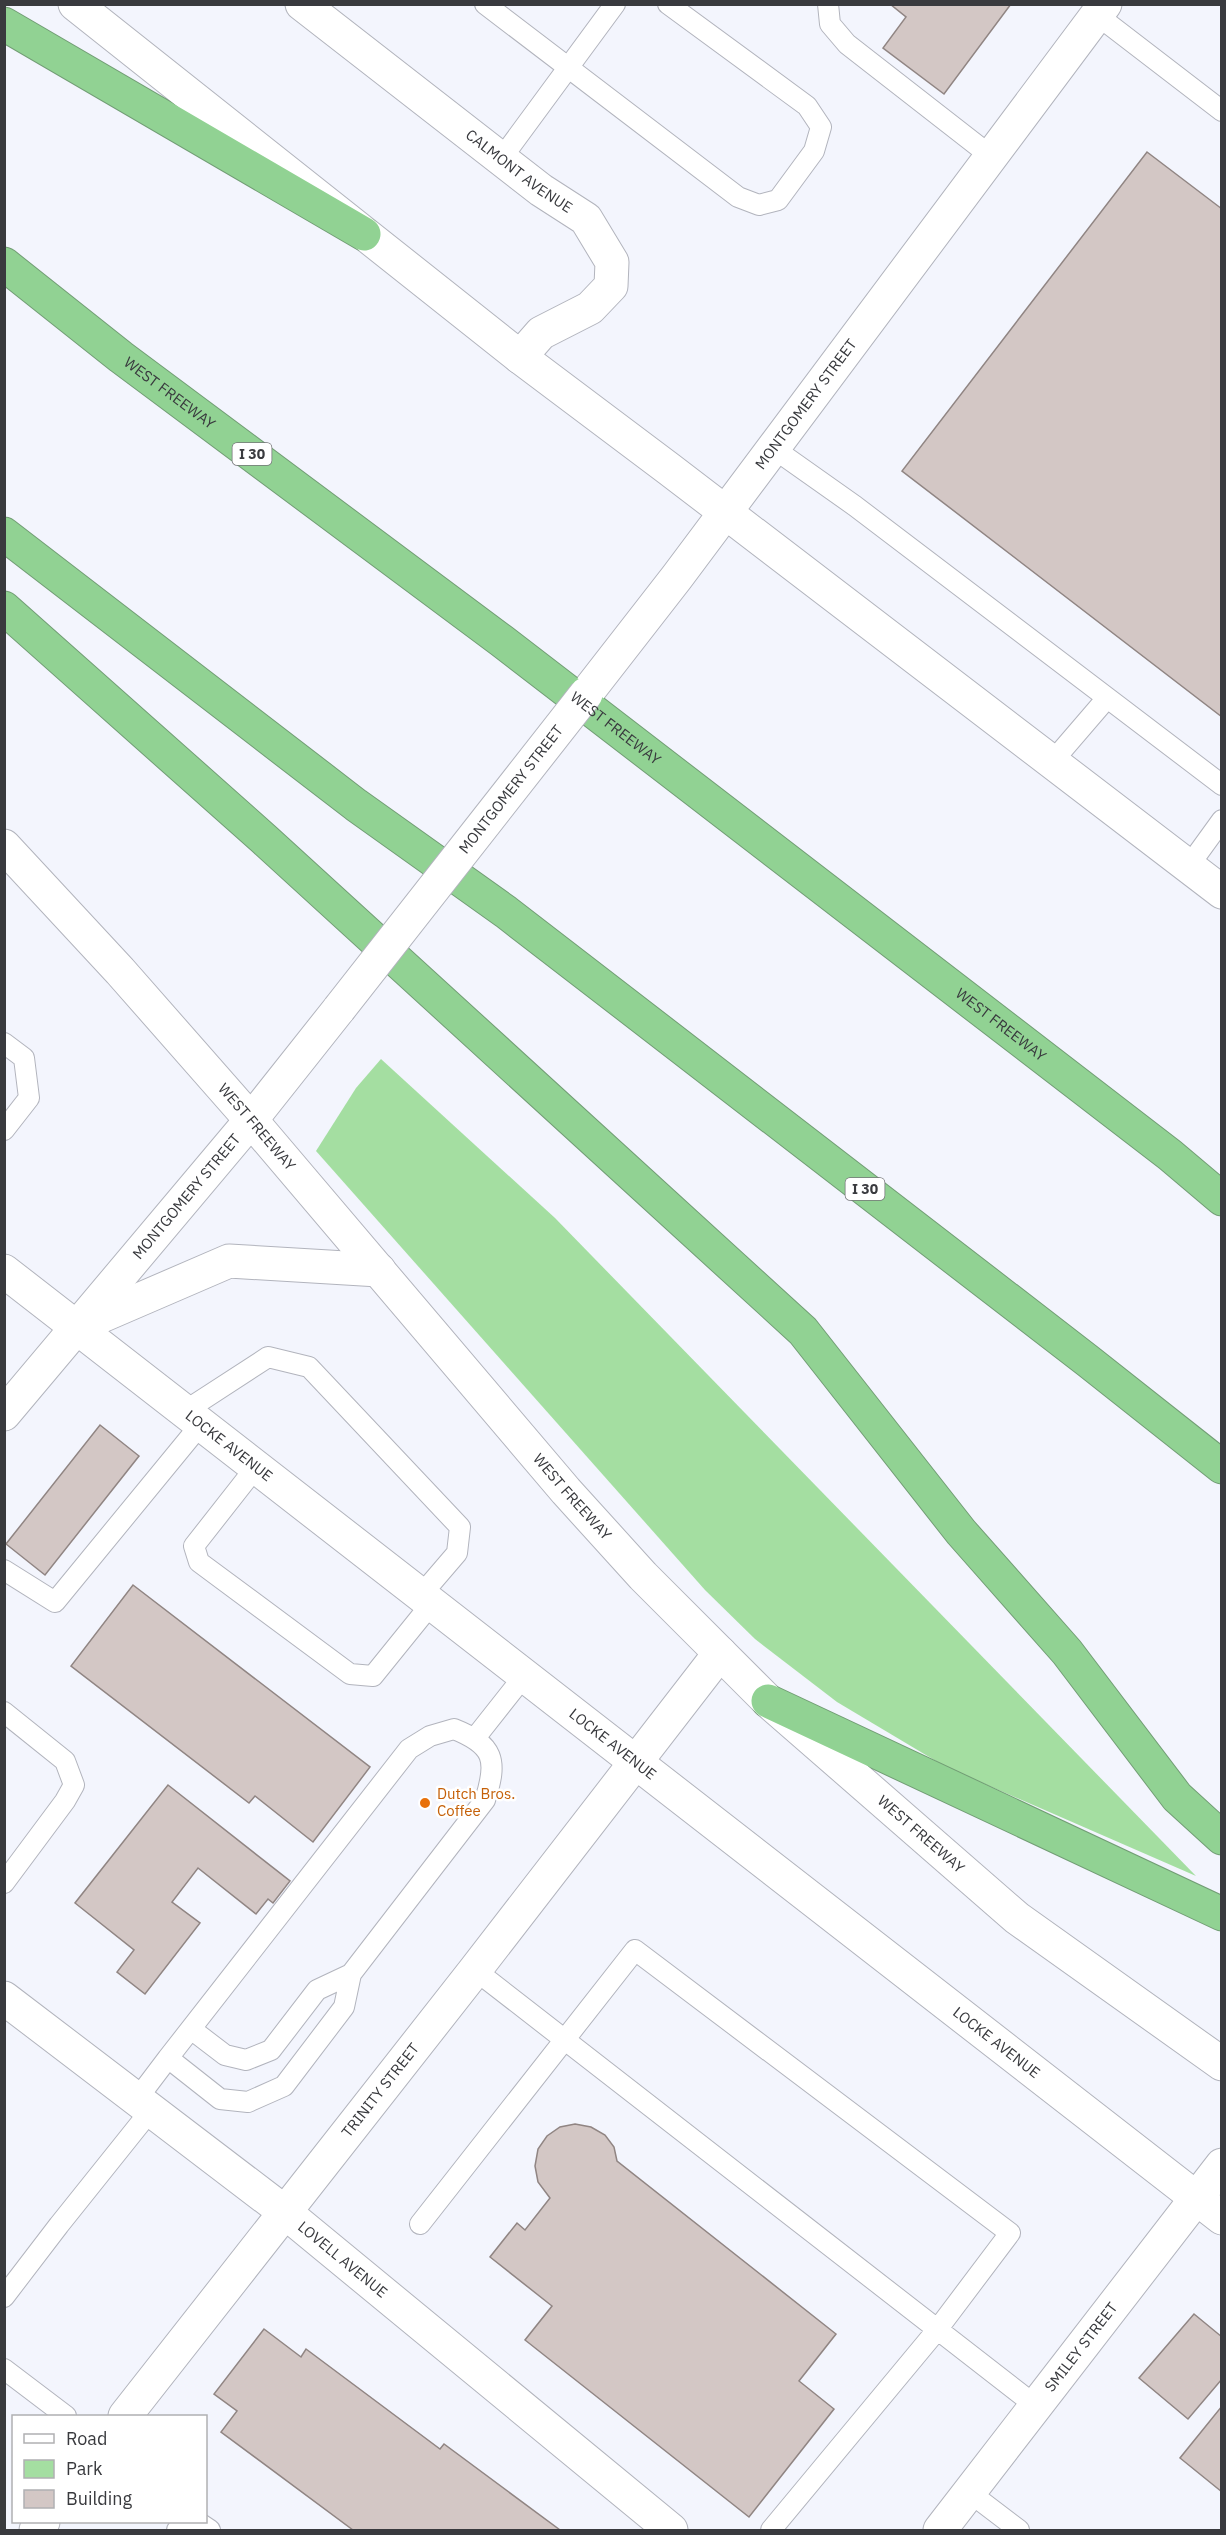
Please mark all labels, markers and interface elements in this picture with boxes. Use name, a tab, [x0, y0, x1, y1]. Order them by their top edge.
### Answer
street label: CALMONT AVENUE	[462, 125, 576, 217]
street label: MONTGOMERY STREET	[751, 335, 861, 473]
street label: WEST FREEWAY	[120, 352, 219, 433]
road number: I 30	[232, 443, 272, 465]
street label: WEST FREEWAY	[567, 687, 665, 769]
street label: MONTGOMERY STREET	[455, 721, 567, 857]
street label: WEST FREEWAY	[952, 984, 1050, 1065]
street label: WEST FREEWAY	[214, 1079, 300, 1174]
street label: MONTGOMERY STREET	[128, 1129, 245, 1263]
road number: I 30	[846, 1178, 884, 1200]
street label: LOCKE AVENUE	[182, 1406, 277, 1485]
street label: WEST FREEWAY	[529, 1449, 616, 1544]
street label: LOCKE AVENUE	[566, 1704, 660, 1784]
place label: Dutch Bros. Coffee	[437, 1784, 515, 1820]
street label: WEST FREEWAY	[874, 1791, 969, 1877]
marker: Dutch Bros. Coffee	[418, 1796, 432, 1810]
street label: LOCKE AVENUE	[949, 2002, 1044, 2082]
street label: TRINITY STREET	[337, 2039, 423, 2141]
street label: LOVELL AVENUE	[294, 2217, 392, 2302]
street label: SMILEY STREET	[1040, 2298, 1122, 2396]
legend	[12, 2415, 207, 2523]
text: Road	[66, 2427, 107, 2450]
text: Park	[66, 2457, 103, 2480]
text: Building	[66, 2487, 133, 2510]

